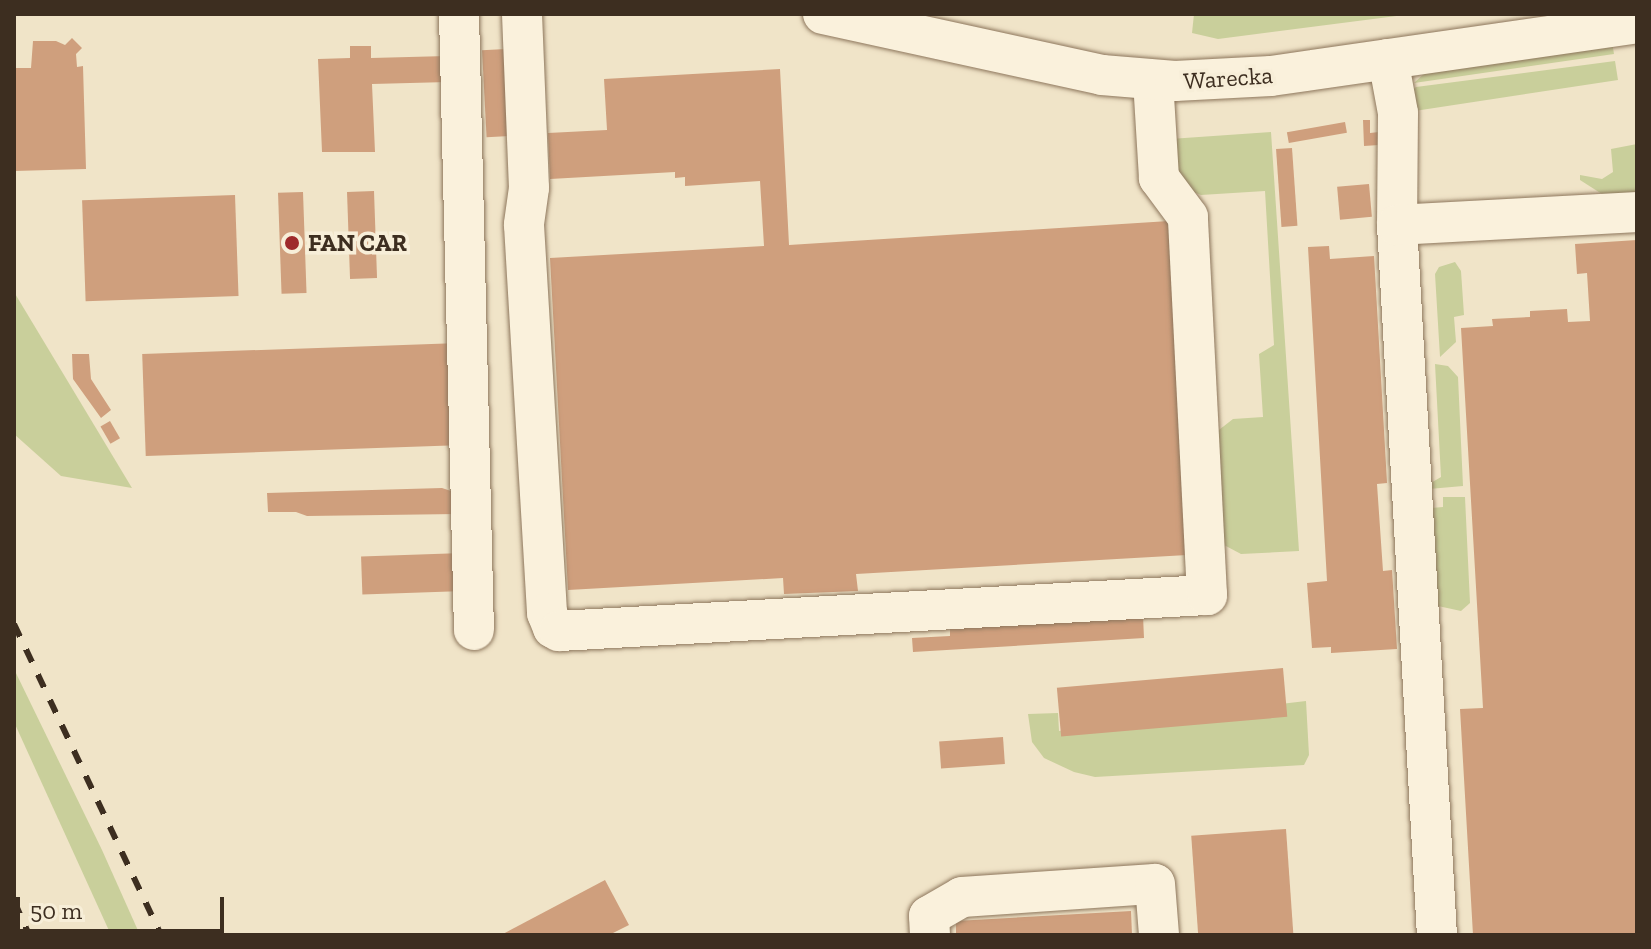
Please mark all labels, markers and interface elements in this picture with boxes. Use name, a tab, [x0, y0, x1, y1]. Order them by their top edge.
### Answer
street label: Warecka	[1182, 61, 1274, 95]
place label: FAN CAR	[308, 229, 407, 257]
marker: FAN CAR	[283, 234, 301, 252]
scale bar	[20, 881, 228, 931]
text: 50 m	[30, 896, 82, 925]

